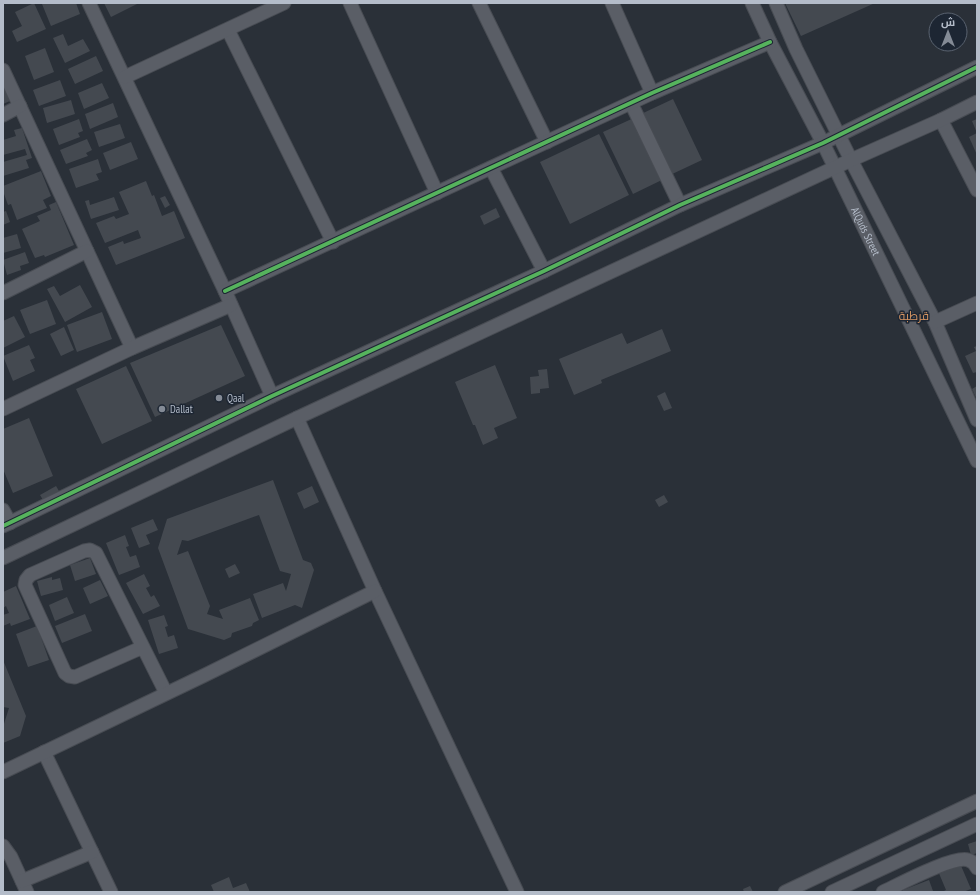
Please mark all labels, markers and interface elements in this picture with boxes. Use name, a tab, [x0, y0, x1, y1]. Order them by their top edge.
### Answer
north arrow	[928, 12, 968, 52]
text: ش	[941, 15, 955, 29]
street label: AlQuds Street	[848, 205, 883, 258]
district label: قرطبة	[899, 308, 929, 323]
place label: Qaal	[227, 391, 245, 405]
marker: Qaal	[214, 393, 224, 403]
place label: Dallat	[170, 402, 193, 416]
marker: Dallat	[157, 404, 167, 414]

